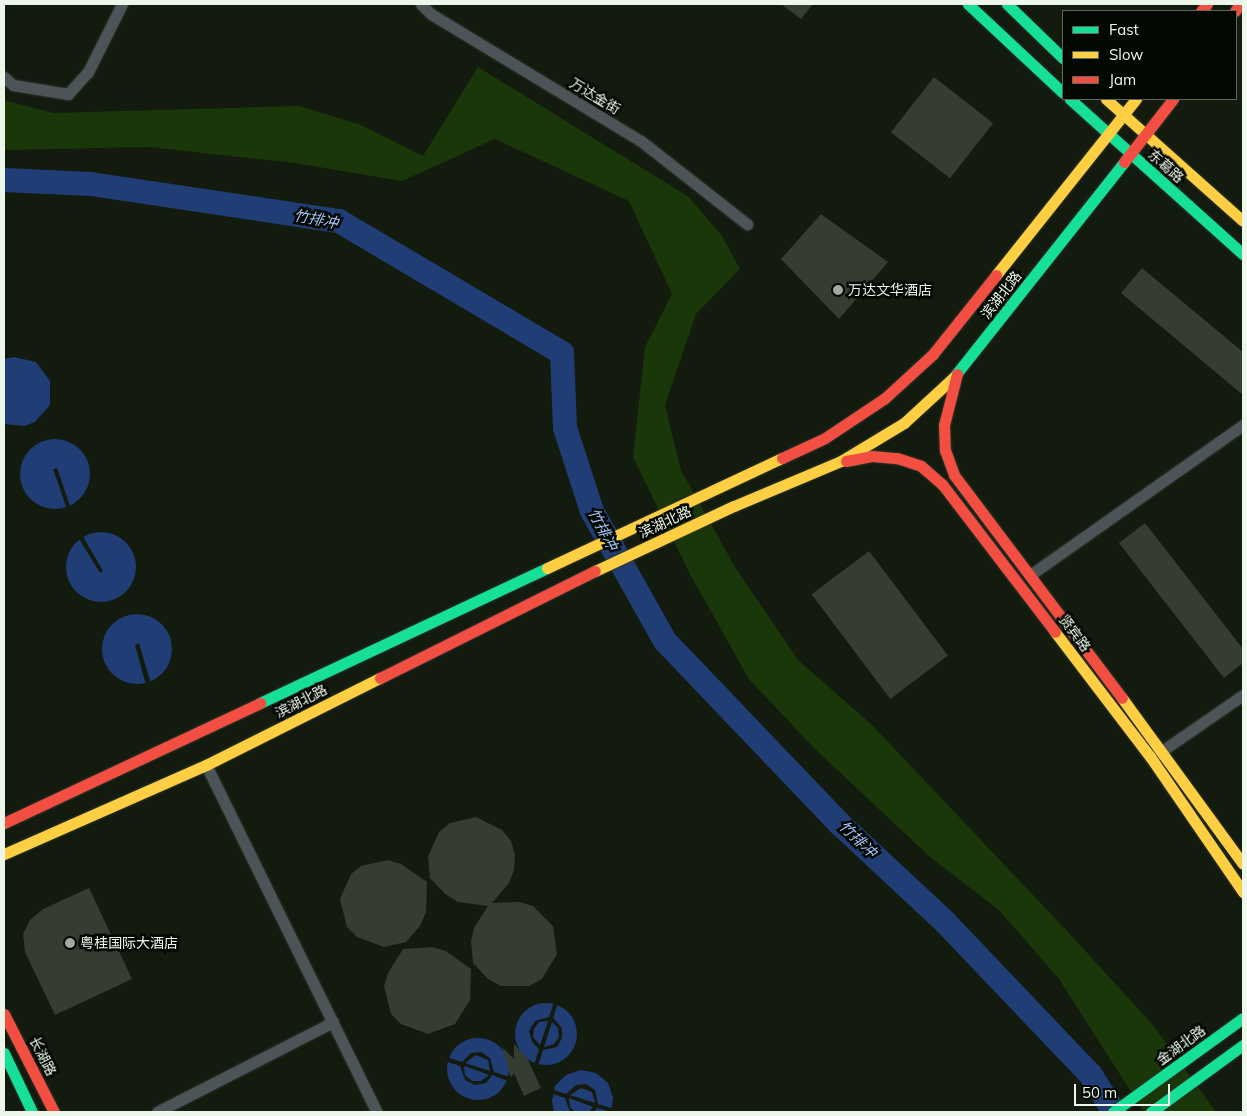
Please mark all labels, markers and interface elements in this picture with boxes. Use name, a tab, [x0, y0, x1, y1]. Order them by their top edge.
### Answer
legend	[1062, 10, 1237, 100]
text: Fast	[1109, 20, 1139, 39]
text: Slow	[1109, 45, 1143, 64]
text: Jam	[1109, 70, 1136, 89]
street label: 万达金街	[567, 74, 623, 118]
street label: 东葛路	[1145, 146, 1187, 186]
water label: 竹排冲	[292, 206, 340, 232]
street label: 滨湖北路	[977, 268, 1025, 322]
place label: 万达文华酒店	[848, 282, 932, 298]
marker: 万达文华酒店	[832, 284, 844, 296]
street label: 滨湖北路	[636, 503, 694, 541]
water label: 竹排冲	[584, 505, 622, 553]
street label: 贤宾路	[1056, 611, 1094, 655]
street label: 滨湖北路	[272, 681, 330, 721]
water label: 竹排冲	[836, 817, 880, 861]
place label: 粤桂国际大酒店	[80, 935, 178, 951]
marker: 粤桂国际大酒店	[64, 937, 76, 949]
street label: 金湖北路	[1153, 1022, 1209, 1068]
street label: 长湖路	[26, 1033, 60, 1079]
scale bar	[1077, 1074, 1173, 1106]
text: 50 m	[1082, 1083, 1117, 1102]

